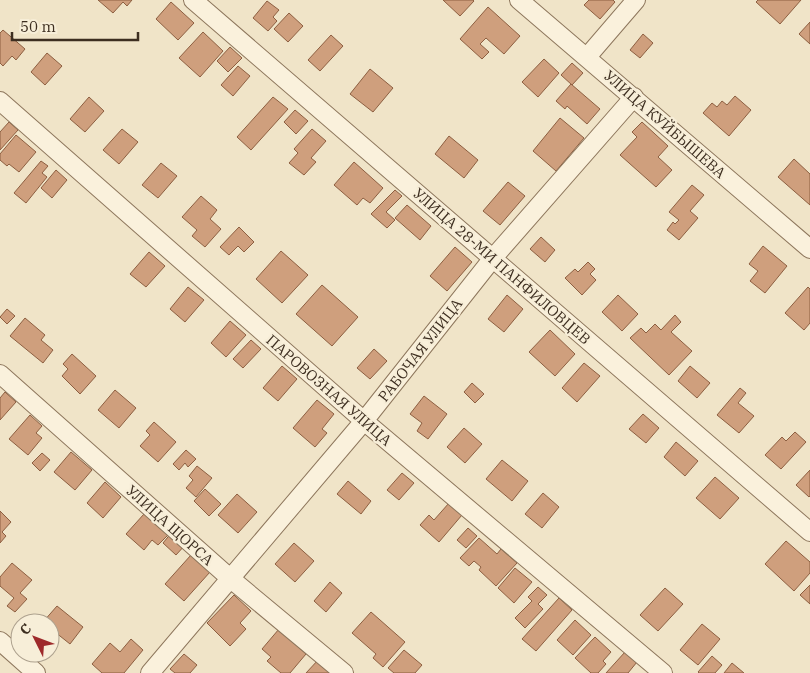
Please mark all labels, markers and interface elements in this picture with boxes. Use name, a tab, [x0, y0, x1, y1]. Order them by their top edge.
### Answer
scale bar	[12, 10, 139, 42]
text: 50 m	[20, 17, 56, 36]
street label: УЛИЦА КУЙБЫШЕВА	[600, 66, 730, 183]
street label: УЛИЦА 28-МИ ПАНФИЛОВЦЕВ	[409, 184, 595, 348]
street label: РАБОЧАЯ УЛИЦА	[374, 294, 467, 406]
street label: ПАРОВОЗНАЯ УЛИЦА	[262, 330, 396, 450]
street label: УЛИЦА ЩОРСА	[122, 481, 218, 570]
north arrow	[10, 613, 60, 663]
text: С	[16, 620, 35, 639]

